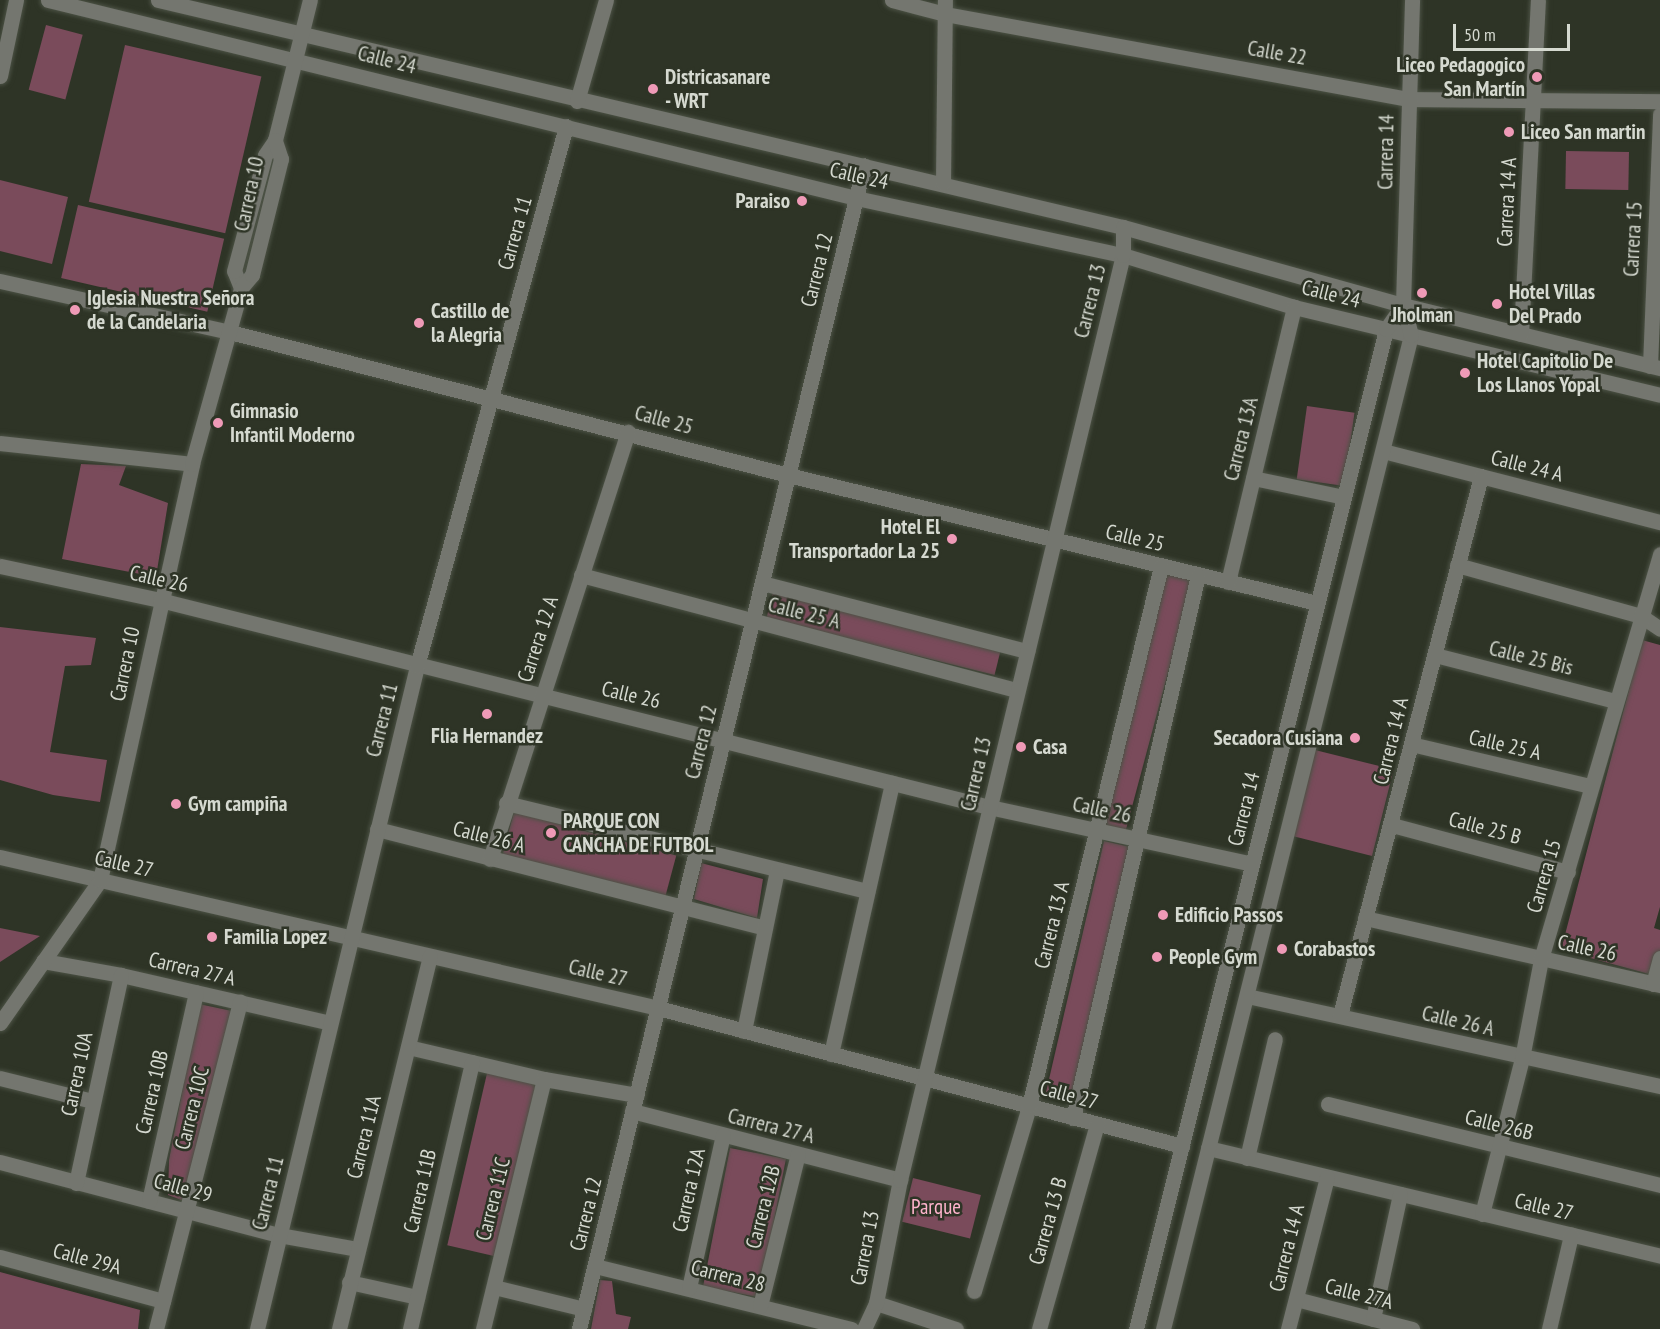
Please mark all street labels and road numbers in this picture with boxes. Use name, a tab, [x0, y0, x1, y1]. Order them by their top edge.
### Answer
street label: Calle 22	[1245, 35, 1309, 71]
street label: Calle 24	[355, 41, 419, 79]
street label: Carrera 14	[1373, 114, 1399, 190]
street label: Carrera 10	[229, 154, 269, 234]
street label: Carrera 14 A	[1492, 156, 1522, 248]
street label: Calle 24	[827, 157, 891, 195]
street label: Carrera 11	[492, 193, 538, 273]
street label: Carrera 15	[1618, 201, 1648, 277]
street label: Carrera 12	[796, 230, 838, 310]
street label: Carrera 13	[1069, 261, 1111, 341]
street label: Calle 24	[1299, 275, 1363, 313]
street label: Carrera 13A	[1218, 395, 1264, 483]
street label: Calle 25	[632, 400, 696, 440]
street label: Calle 24 A	[1488, 445, 1566, 487]
street label: Calle 25	[1103, 519, 1167, 557]
street label: Calle 26	[127, 560, 191, 598]
street label: Carrera 12 A	[512, 592, 564, 686]
street label: Calle 25 A	[765, 592, 843, 634]
street label: Carrera 10	[105, 624, 145, 704]
street label: Calle 25 Bis	[1486, 635, 1576, 681]
street label: Calle 26	[599, 676, 663, 714]
street label: Carrera 11	[361, 680, 403, 760]
street label: Carrera 14 A	[1368, 694, 1414, 788]
street label: Carrera 12	[680, 702, 722, 782]
street label: Calle 25 A	[1466, 724, 1544, 766]
street label: Carrera 13	[955, 734, 997, 814]
street label: Carrera 14	[1223, 769, 1265, 849]
street label: Calle 26	[1070, 791, 1134, 829]
street label: Calle 25 B	[1446, 806, 1524, 850]
street label: Calle 26 A	[450, 816, 528, 858]
street label: Carrera 15	[1521, 836, 1567, 916]
street label: Calle 27	[92, 845, 156, 883]
street label: Carrera 13 A	[1029, 878, 1075, 972]
street label: Calle 26	[1555, 929, 1619, 967]
street label: Carrera 27 A	[145, 947, 239, 991]
street label: Calle 27	[566, 954, 630, 992]
street label: Calle 26 A	[1419, 1000, 1497, 1042]
street label: Carrera 10A	[56, 1030, 98, 1118]
street label: Carrera 10B	[130, 1048, 174, 1136]
street label: Carrera 10C	[169, 1064, 215, 1152]
street label: Calle 27	[1037, 1075, 1101, 1115]
street label: Carrera 11A	[341, 1093, 387, 1181]
street label: Carrera 27 A	[724, 1103, 818, 1149]
street label: Calle 26B	[1462, 1104, 1536, 1146]
street label: Carrera 12A	[667, 1146, 711, 1234]
street label: Carrera 11B	[398, 1147, 442, 1235]
street label: Carrera 11	[247, 1153, 289, 1233]
street label: Carrera 11C	[470, 1155, 516, 1243]
street label: Carrera 12B	[740, 1163, 786, 1251]
street label: Calle 29	[151, 1168, 215, 1208]
street label: Carrera 12	[565, 1174, 607, 1254]
street label: Carrera 13 B	[1024, 1174, 1072, 1268]
street label: Calle 27	[1512, 1188, 1576, 1226]
street label: Carrera 14 A	[1264, 1201, 1310, 1295]
street label: Carrera 13	[845, 1209, 885, 1287]
street label: Calle 29A	[50, 1238, 124, 1280]
street label: Carrera 28	[688, 1255, 768, 1297]
street label: Calle 27A	[1322, 1273, 1396, 1315]

